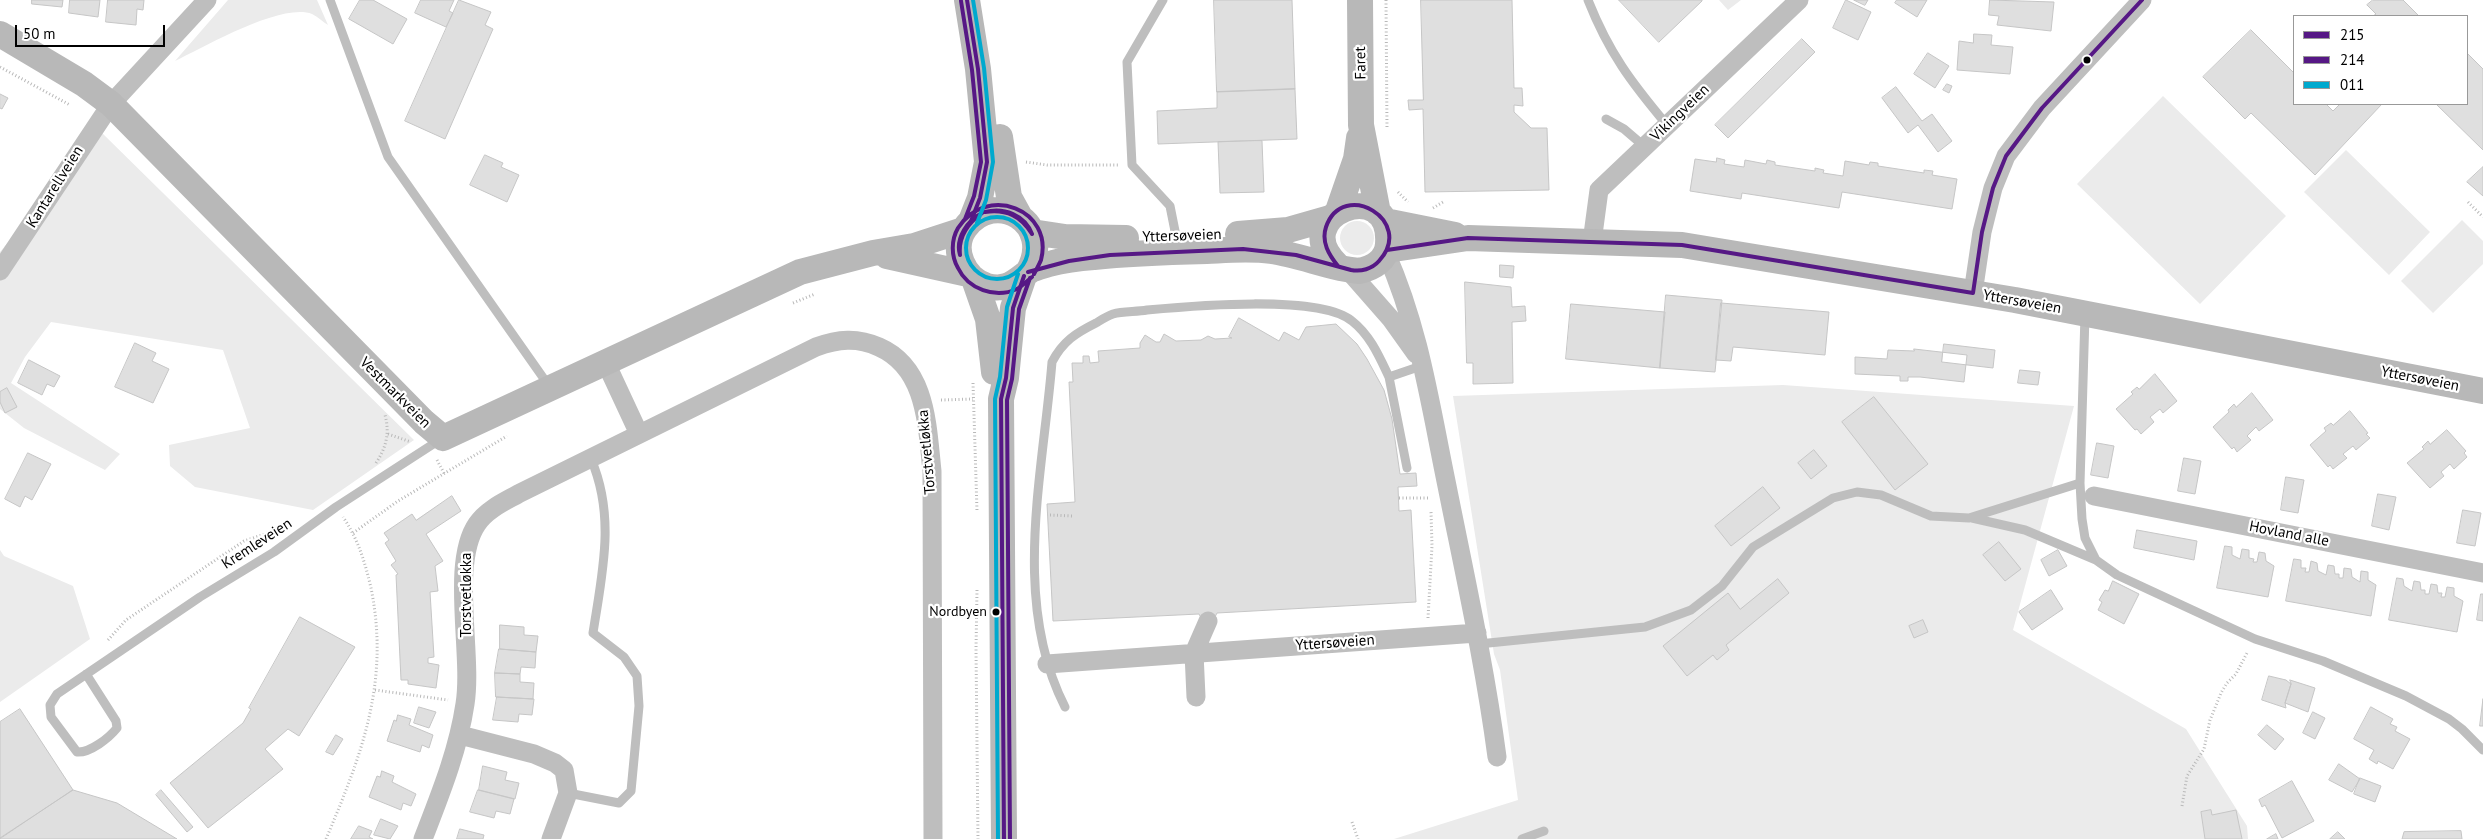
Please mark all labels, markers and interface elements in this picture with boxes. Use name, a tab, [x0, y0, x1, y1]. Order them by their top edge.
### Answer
scale bar	[18, 15, 168, 47]
legend	[2293, 15, 2468, 105]
text: 50 m	[23, 24, 56, 43]
text: 215	[2340, 25, 2365, 44]
street label: Faret	[1352, 46, 1370, 80]
text: 214	[2340, 50, 2365, 69]
unlabelled marker	[2082, 55, 2092, 65]
text: 011	[2340, 75, 2365, 94]
street label: Vikingveien	[1647, 81, 1713, 145]
street label: Kantarellveien	[23, 143, 87, 231]
street label: Yttersøveien	[1142, 226, 1222, 246]
street label: Yttersøveien	[1981, 286, 2063, 318]
street label: Vestmarkveien	[356, 354, 434, 432]
street label: Yttersøveien	[2379, 363, 2461, 395]
street label: Torstvetløkka	[914, 409, 940, 495]
street label: Kremleveien	[219, 515, 295, 573]
street label: Hovland alle	[2247, 517, 2331, 551]
street label: Torstvetløkka	[458, 553, 476, 637]
place label: Nordbyen	[929, 604, 987, 620]
marker: Nordbyen	[991, 607, 1001, 617]
street label: Yttersøveien	[1295, 631, 1375, 655]

